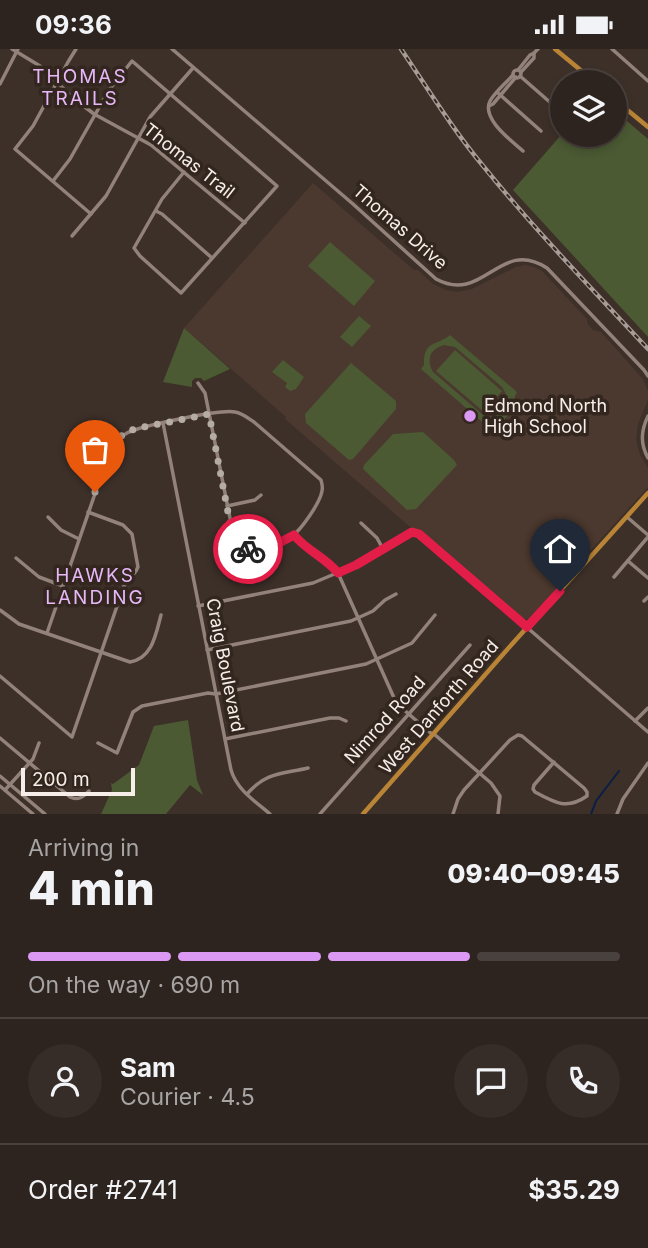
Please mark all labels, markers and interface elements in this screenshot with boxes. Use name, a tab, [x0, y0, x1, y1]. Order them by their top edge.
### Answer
text: 09:36	[35, 9, 112, 40]
district label: THOMAS TRAILS	[32, 65, 128, 110]
map controls	[550, 70, 627, 147]
button: layers	[550, 70, 627, 147]
street label: Thomas Trail	[140, 119, 239, 203]
street label: Thomas Drive	[349, 180, 452, 273]
place label: Edmond North High School	[484, 395, 607, 437]
marker: Edmond North High School	[462, 408, 478, 424]
pin	[65, 420, 125, 492]
icon: bag	[76, 431, 114, 469]
courier	[213, 514, 283, 584]
pin	[530, 519, 590, 591]
icon: bike	[229, 530, 267, 568]
icon: home	[541, 530, 579, 568]
district label: HAWKS LANDING	[45, 564, 145, 609]
street label: Craig Boulevard	[202, 596, 249, 734]
street label: West Danforth Road	[375, 635, 502, 778]
street label: Nimrod Road	[340, 672, 429, 768]
scale bar	[21, 765, 135, 797]
text: 200 m	[32, 768, 90, 791]
text: Arriving in	[28, 834, 139, 862]
text: 09:40–09:45	[448, 858, 620, 889]
text: 4 min	[28, 860, 155, 916]
text: On the way · 690 m	[28, 971, 240, 999]
button: person	[28, 1044, 102, 1118]
button: chat	[454, 1044, 528, 1118]
button: phone	[546, 1044, 620, 1118]
text: Sam	[120, 1052, 176, 1083]
text: Courier · 4.5	[120, 1083, 255, 1111]
text: Order #2741	[28, 1174, 178, 1205]
text: $35.29	[528, 1174, 620, 1205]

